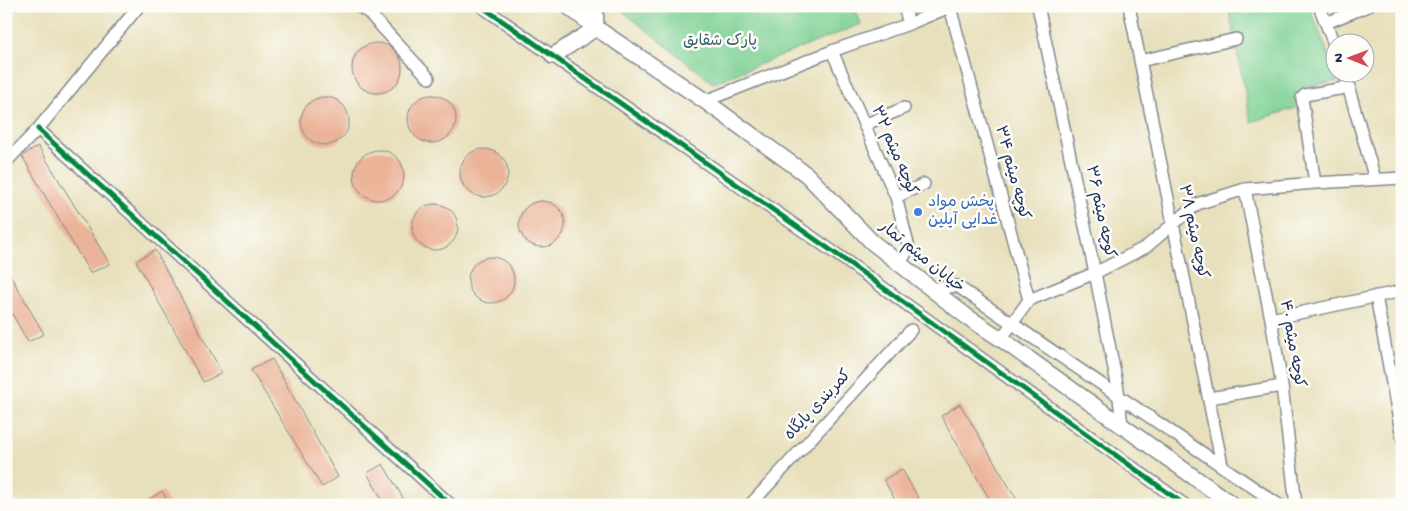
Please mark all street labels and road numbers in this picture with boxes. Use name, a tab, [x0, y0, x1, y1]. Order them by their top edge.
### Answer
street label: کوچه میثم ۳۲	[866, 103, 920, 199]
street label: کوچه میثم ۳۴	[989, 124, 1033, 222]
street label: کوچه میثم ۳۶	[1080, 164, 1118, 260]
street label: کوچه میثم ۳۸	[1173, 183, 1211, 281]
street label: خیابان میثم تمار	[874, 217, 967, 298]
street label: کوچه میثم ۴۰	[1274, 299, 1308, 389]
street label: کمربندی پایگاه	[779, 365, 856, 445]

